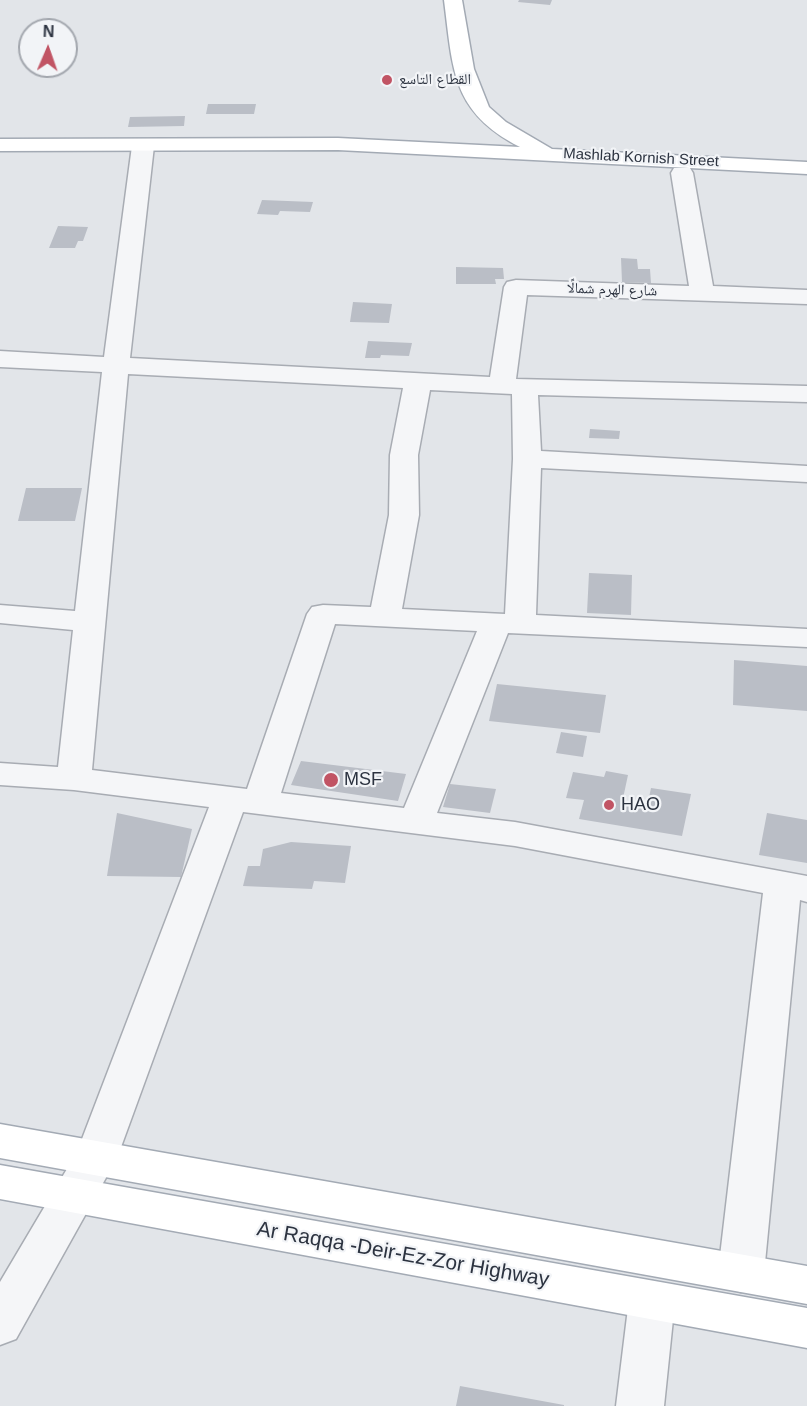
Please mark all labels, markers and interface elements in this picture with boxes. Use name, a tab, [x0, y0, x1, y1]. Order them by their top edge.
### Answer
north arrow	[18, 18, 78, 78]
text: N	[43, 23, 55, 40]
place label: القطاع التاسع	[399, 71, 471, 89]
marker: القطاع التاسع	[380, 73, 394, 87]
street label: Mashlab Kornish Street	[563, 145, 719, 171]
street label: شارع الهرم شمالًا	[567, 279, 657, 301]
place label: MSF	[344, 769, 382, 791]
marker: MSF	[322, 771, 340, 789]
place label: HAO	[621, 794, 660, 816]
marker: HAO	[602, 798, 616, 812]
street label: Ar Raqqa -Deir-Ez-Zor Highway	[255, 1217, 551, 1293]

